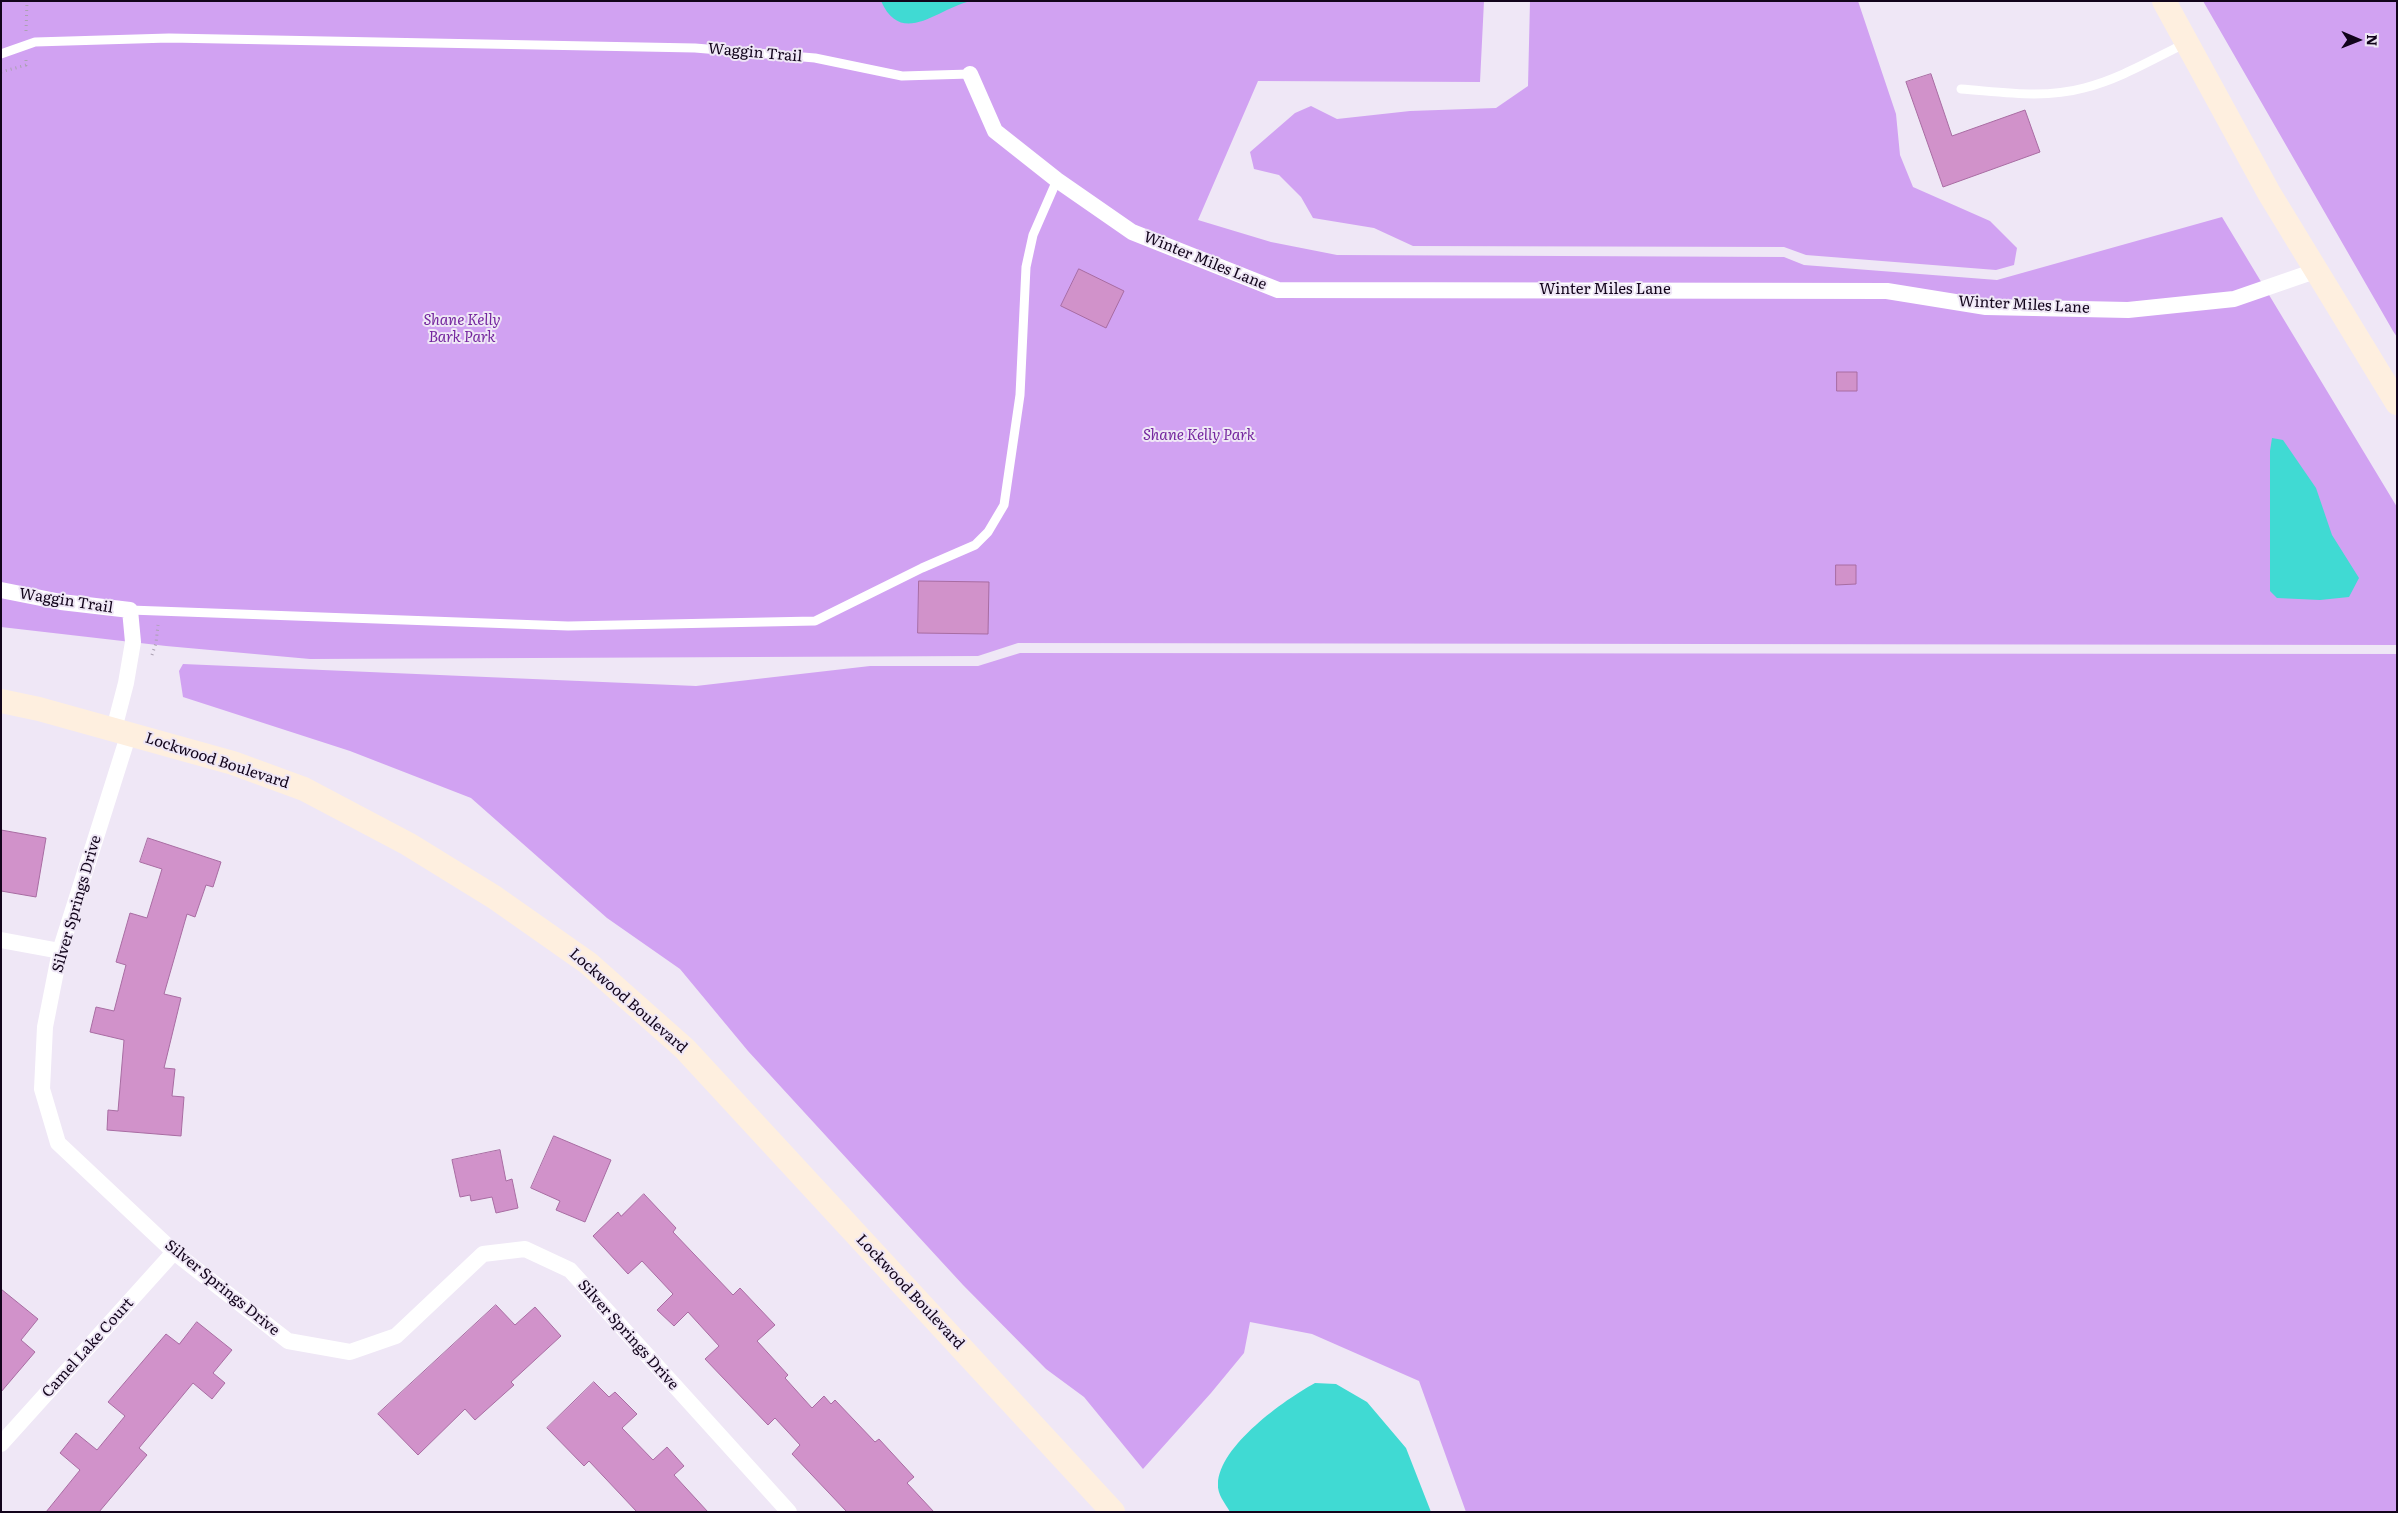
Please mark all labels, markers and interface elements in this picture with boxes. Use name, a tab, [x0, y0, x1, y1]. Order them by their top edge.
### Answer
north arrow	[2333, 15, 2383, 65]
text: N	[2363, 34, 2383, 46]
street label: Waggin Trail	[707, 40, 803, 66]
street label: Winter Miles Lane	[1141, 228, 1269, 294]
street label: Winter Miles Lane	[1539, 281, 1671, 299]
street label: Winter Miles Lane	[1958, 293, 2090, 317]
park label: Shane Kelly Bark Park	[423, 312, 501, 347]
park label: Shane Kelly Park	[1143, 427, 1255, 445]
street label: Waggin Trail	[18, 585, 114, 617]
street label: Lockwood Boulevard	[143, 729, 291, 793]
street label: Silver Springs Drive	[49, 833, 105, 975]
street label: Lockwood Boulevard	[565, 945, 691, 1057]
street label: Lockwood Boulevard	[852, 1231, 968, 1353]
street label: Silver Springs Drive	[161, 1236, 283, 1340]
street label: Silver Springs Drive	[574, 1276, 682, 1394]
street label: Camel Lake Court	[39, 1295, 137, 1401]

